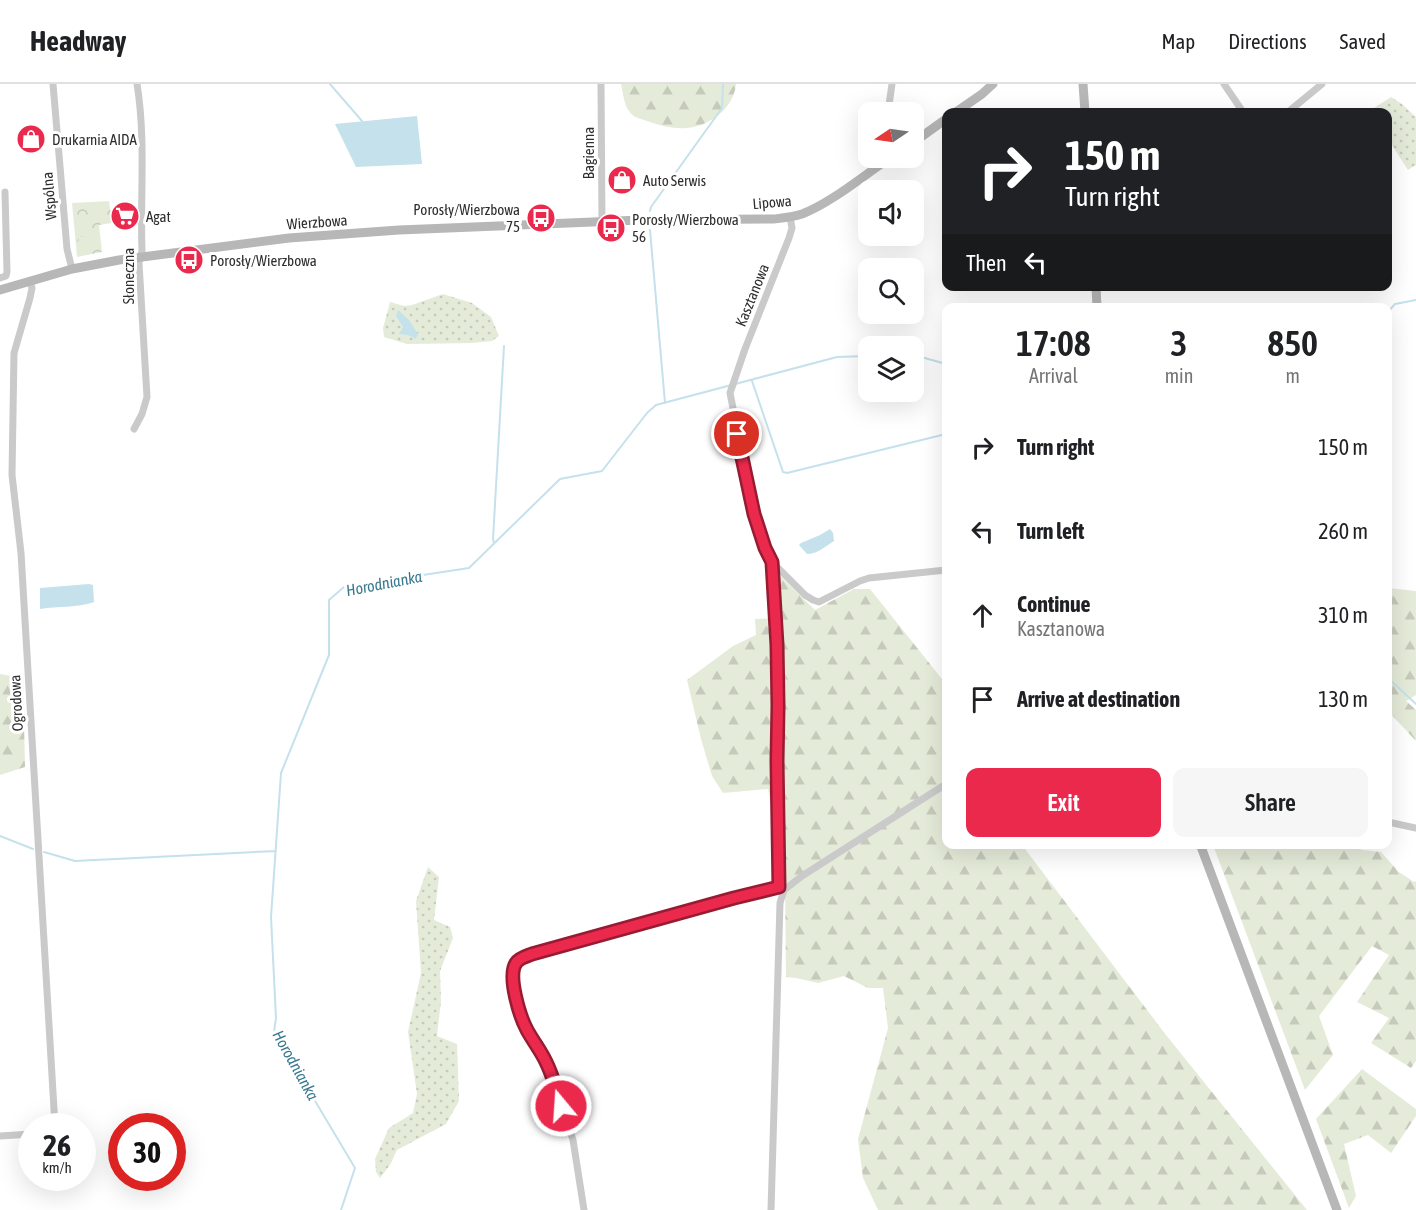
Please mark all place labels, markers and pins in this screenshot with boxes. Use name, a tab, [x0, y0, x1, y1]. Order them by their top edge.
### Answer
shop icon: Drukarnia AIDA	[15, 123, 47, 155]
place label: Drukarnia AIDA	[52, 131, 137, 148]
shop icon: Auto Serwis	[606, 164, 638, 196]
place label: Auto Serwis	[643, 172, 706, 189]
supermarket icon: Agat	[109, 200, 141, 232]
place label: Porosły/Wierzbowa 75	[413, 201, 520, 235]
bus stop icon: Porosły/Wierzbowa 75	[525, 202, 557, 234]
place label: Agat	[146, 208, 171, 225]
place label: Porosły/Wierzbowa 56	[632, 211, 739, 245]
bus stop icon: Porosły/Wierzbowa 56	[595, 212, 627, 244]
bus stop icon: Porosły/Wierzbowa	[173, 244, 205, 276]
place label: Porosły/Wierzbowa	[210, 252, 317, 269]
pin	[711, 408, 762, 459]

